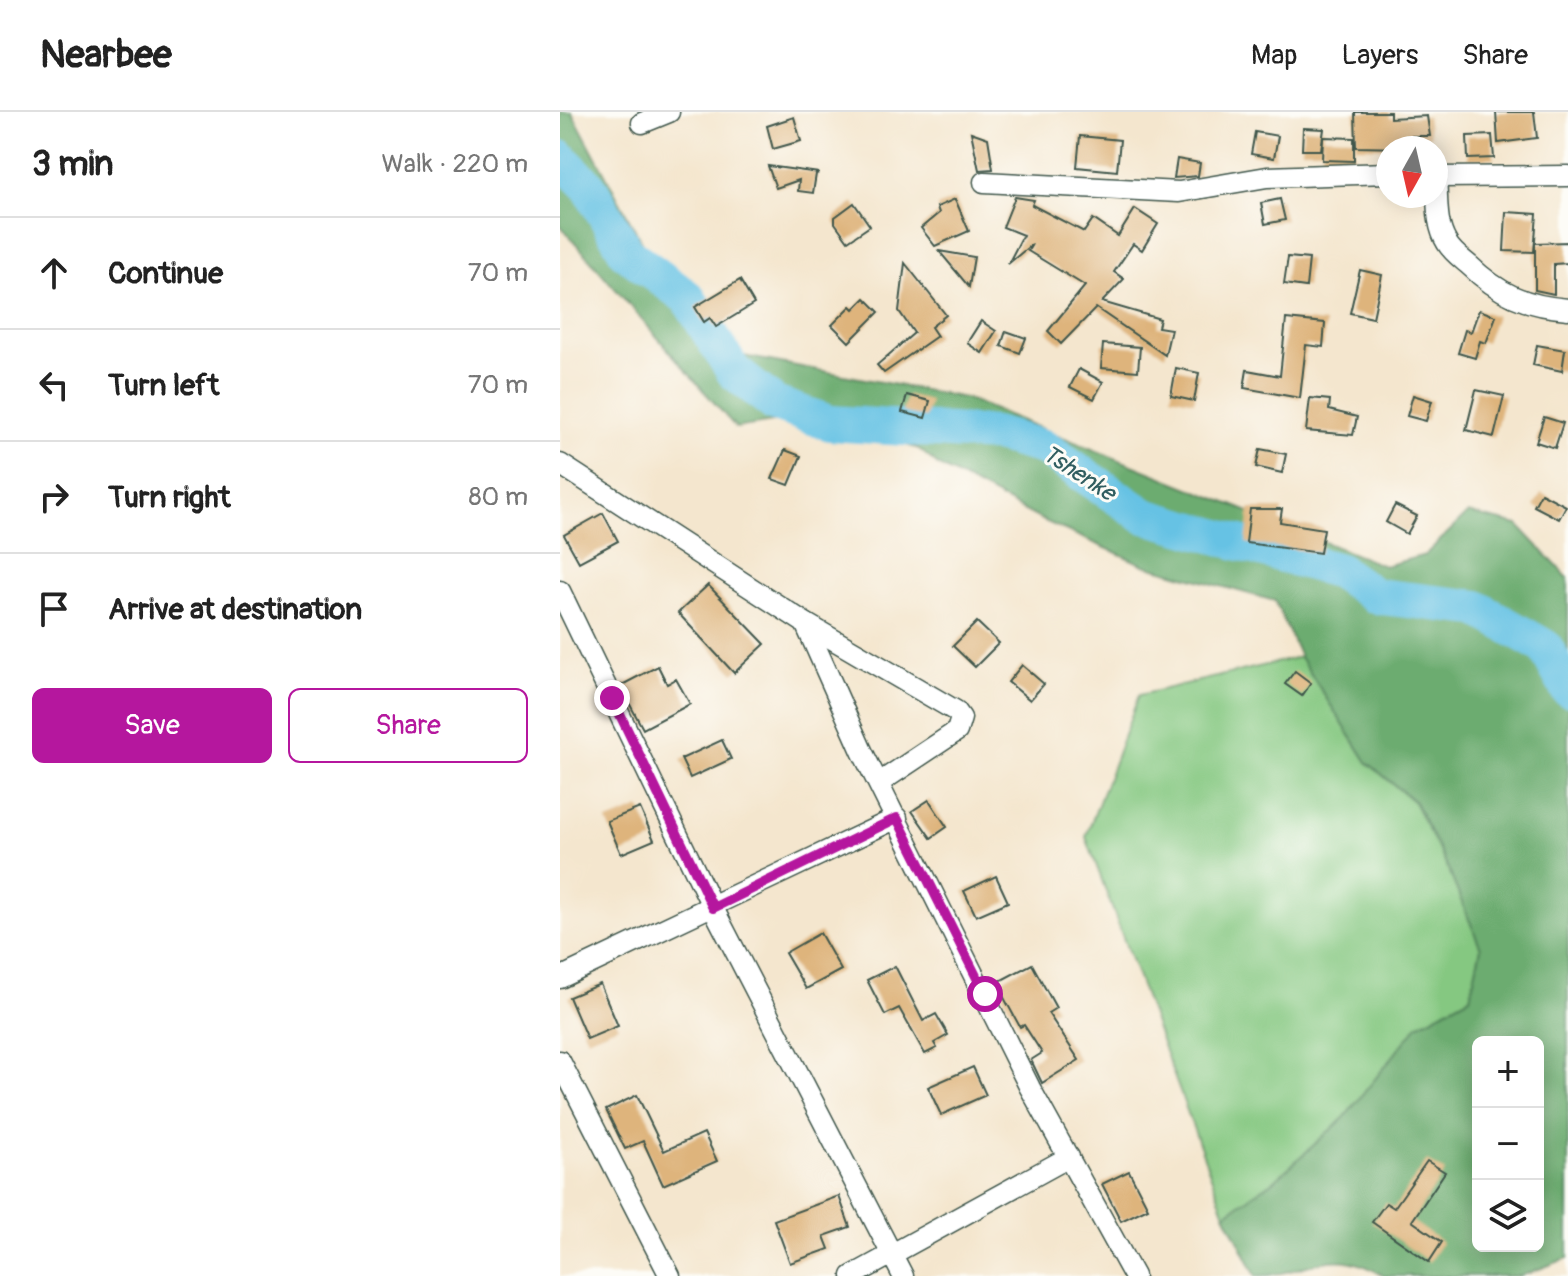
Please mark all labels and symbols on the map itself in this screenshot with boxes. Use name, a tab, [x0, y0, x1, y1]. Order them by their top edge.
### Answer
north arrow	[1376, 136, 1448, 208]
water label: Tshenke	[1037, 439, 1122, 509]
route end	[594, 680, 630, 716]
route start	[967, 976, 1003, 1012]

